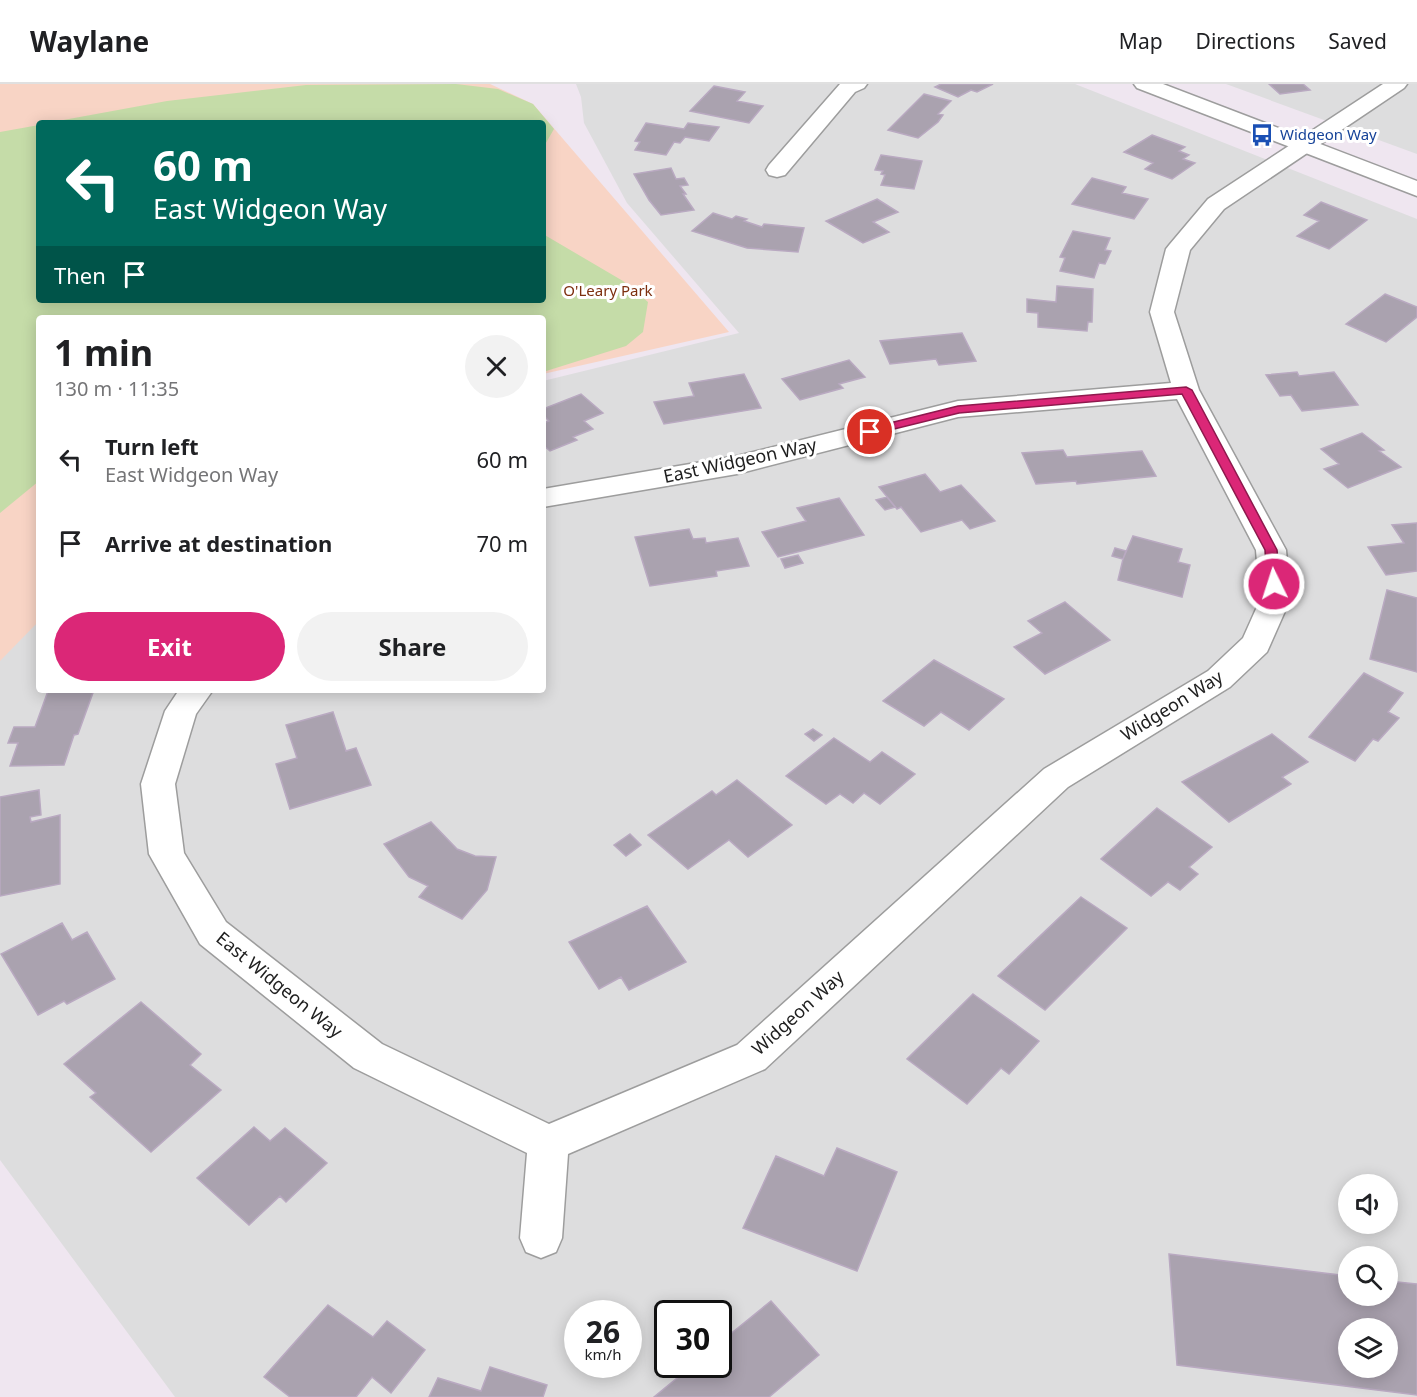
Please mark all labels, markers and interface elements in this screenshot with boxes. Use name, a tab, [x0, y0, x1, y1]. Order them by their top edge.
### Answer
text: Waylane	[30, 22, 149, 60]
text: Map	[1119, 27, 1163, 55]
text: Directions	[1196, 27, 1295, 55]
text: Saved	[1328, 27, 1387, 55]
bus stop icon: Widgeon Way	[1249, 122, 1275, 148]
place label: Widgeon Way	[1280, 124, 1377, 144]
text: 60 m	[153, 136, 253, 193]
icon: left	[54, 144, 132, 222]
text: East Widgeon Way	[153, 190, 387, 227]
icon: arrive	[118, 258, 151, 291]
text: Then	[54, 260, 106, 290]
park label: O'Leary Park	[563, 280, 653, 300]
text: 1 min	[54, 328, 153, 377]
button: close	[465, 335, 528, 398]
text: 130 m · 11:35	[54, 375, 179, 402]
pin	[844, 406, 895, 457]
icon: arrive	[853, 415, 886, 448]
text: Turn left	[105, 431, 199, 461]
street label: East Widgeon Way	[661, 432, 819, 488]
icon: left	[54, 443, 87, 476]
text: 60 m	[477, 444, 528, 474]
text: East Widgeon Way	[105, 461, 278, 488]
icon: arrive	[54, 527, 87, 560]
text: Arrive at destination	[105, 528, 332, 558]
text: 70 m	[477, 528, 528, 558]
position arrow	[1242, 552, 1306, 616]
button: Exit	[54, 612, 285, 681]
button: Share	[297, 612, 528, 681]
street label: Widgeon Way	[1116, 664, 1228, 746]
street label: East Widgeon Way	[211, 926, 348, 1043]
street label: Widgeon Way	[746, 964, 849, 1060]
map controls	[1338, 1174, 1398, 1378]
button: sound	[1338, 1174, 1398, 1234]
button: search	[1338, 1246, 1398, 1306]
speed limit sign: 30	[654, 1300, 732, 1378]
text: 26	[586, 1311, 620, 1352]
button: layers	[1338, 1318, 1398, 1378]
text: km/h	[585, 1344, 621, 1364]

